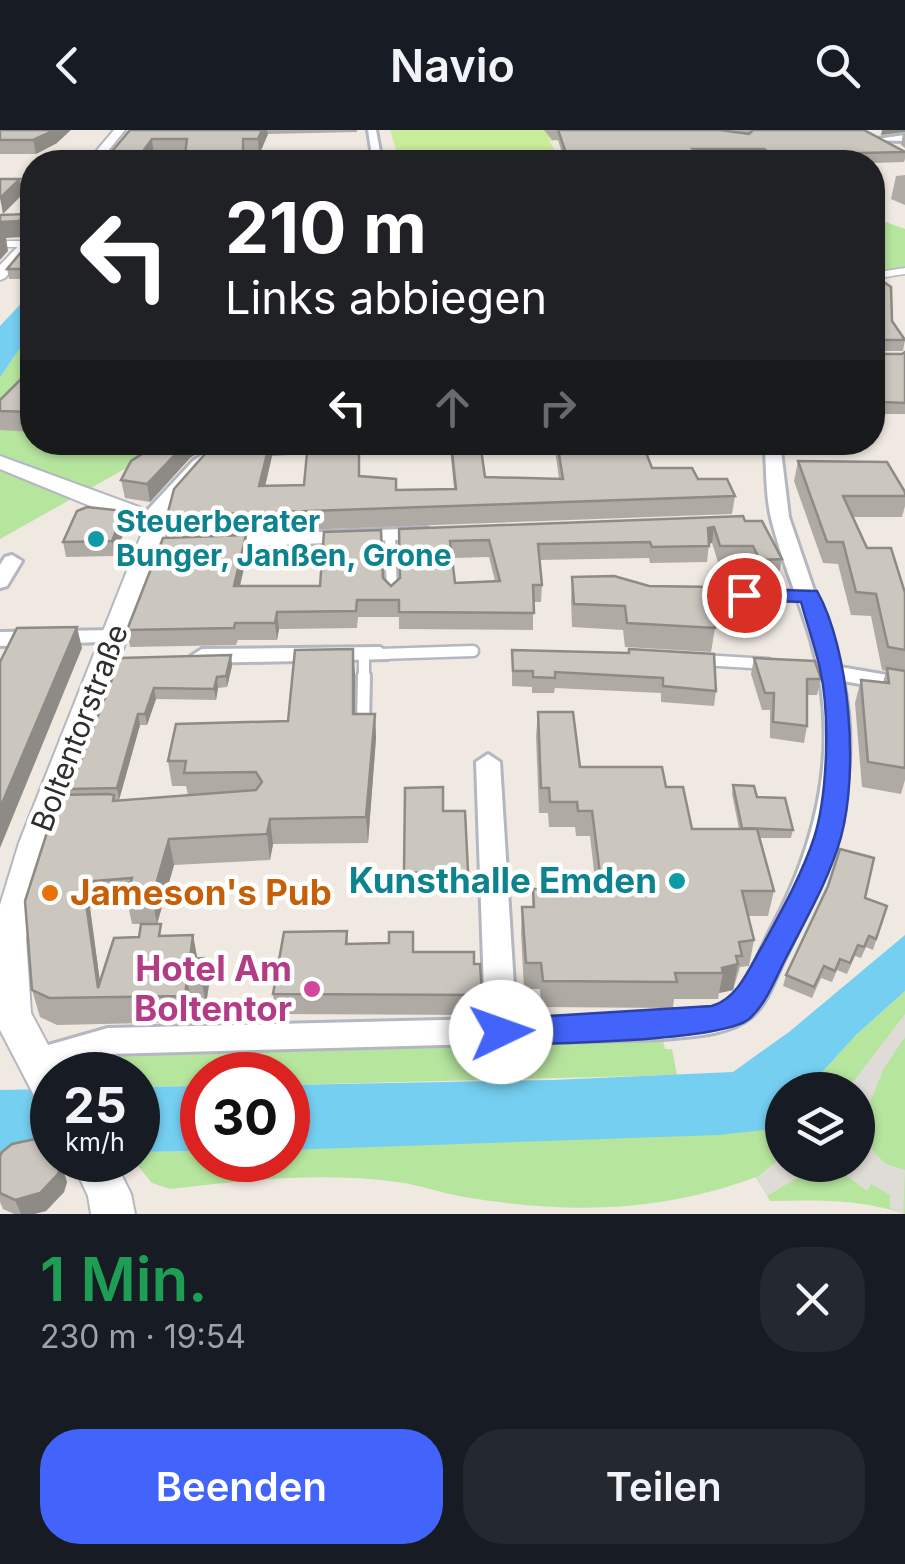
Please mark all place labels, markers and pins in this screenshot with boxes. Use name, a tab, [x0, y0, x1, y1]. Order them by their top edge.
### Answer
place label: Steuerberater Bunger, Janßen, Grone	[116, 503, 452, 573]
marker: Steuerberater Bunger, Janßen, Grone	[85, 528, 107, 550]
pin	[702, 553, 787, 638]
place label: Kunsthalle Emden	[349, 859, 657, 901]
marker: Kunsthalle Emden	[666, 870, 688, 892]
place label: Jameson's Pub	[70, 871, 332, 913]
marker: Jameson's Pub	[39, 882, 61, 904]
place label: Hotel Am Boltentor	[134, 947, 292, 1029]
marker: Hotel Am Boltentor	[301, 978, 323, 1000]

